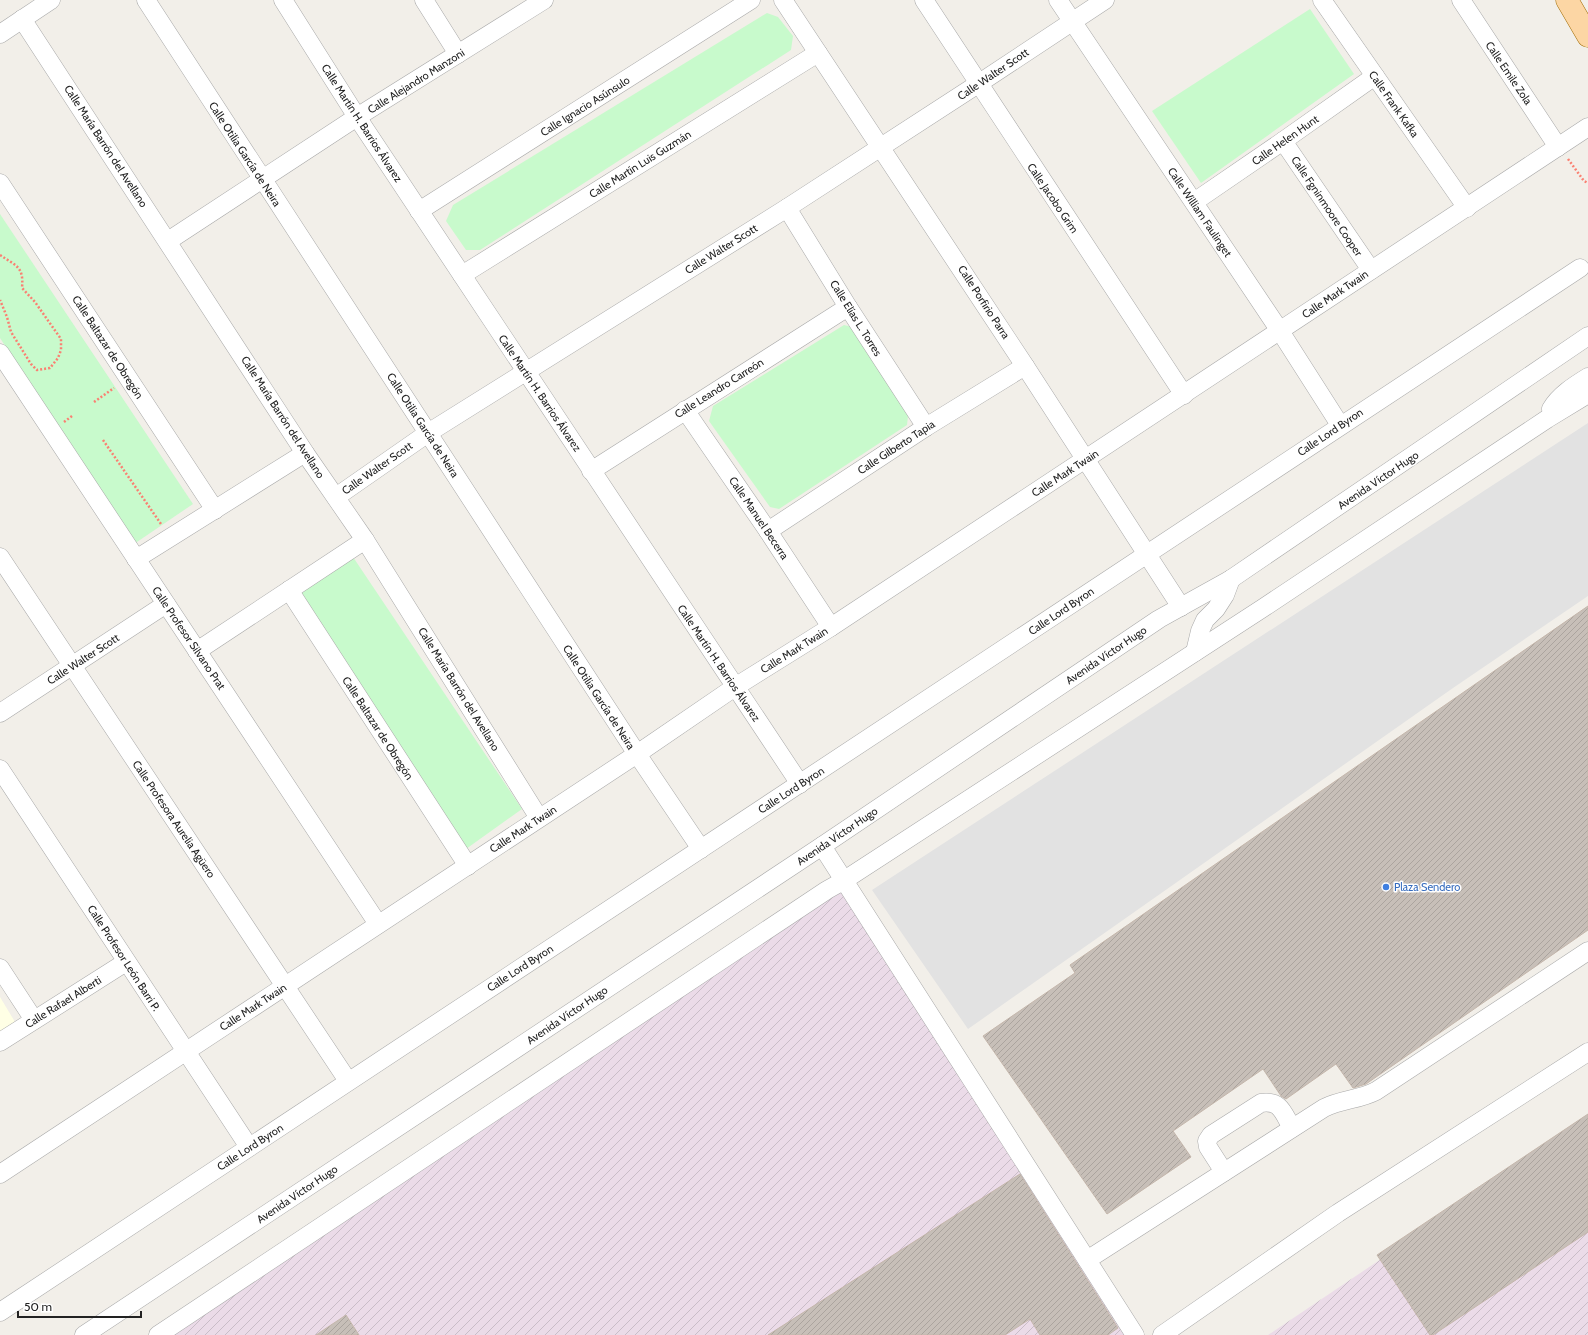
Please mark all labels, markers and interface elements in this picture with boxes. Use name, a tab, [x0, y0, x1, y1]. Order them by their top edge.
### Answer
street label: Calle Emile Zola	[1483, 39, 1536, 108]
street label: Calle Alejandro Manzoni	[365, 45, 467, 117]
street label: Calle Walter Scott	[955, 45, 1032, 103]
street label: Calle Martín H. Barrios Álvarez	[318, 61, 406, 185]
street label: Calle Frank Kafka	[1366, 68, 1423, 141]
street label: Calle Ignacio Asúnsulo	[538, 73, 632, 139]
street label: Calle María Barrón del Avellano	[61, 82, 151, 210]
street label: Calle Otilia García de Neira	[206, 99, 284, 210]
street label: Calle Helen Hunt	[1249, 112, 1321, 168]
street label: Calle Martín Luis Guzmán	[586, 127, 694, 201]
street label: Calle Fgninmoore Cooper	[1288, 153, 1366, 259]
street label: Calle Jacobo Grim	[1024, 160, 1082, 236]
street label: Calle William Faulinget	[1165, 165, 1235, 260]
street label: Calle Walter Scott	[682, 221, 760, 277]
street label: Calle Porfirio Parra	[955, 263, 1013, 342]
street label: Calle Mark Twain	[1299, 267, 1371, 321]
street label: Calle Elías L. Torres	[827, 277, 885, 359]
street label: Calle Baltazar de Obregón	[69, 293, 147, 401]
street label: Calle Martín H. Barrios Álvarez	[496, 332, 584, 454]
street label: Calle María Barrón del Avellano	[238, 353, 328, 481]
street label: Calle Leandro Carreón	[672, 355, 766, 421]
street label: Calle Otilia García de Neira	[384, 370, 462, 481]
street label: Calle Lord Byron	[1295, 405, 1365, 459]
street label: Calle Gilberto Tapia	[855, 416, 938, 477]
street label: Calle Walter Scott	[339, 438, 415, 498]
street label: Calle Mark Twain	[1029, 446, 1101, 500]
street label: Avenida Víctor Hugo	[1335, 448, 1421, 512]
street label: Calle Manuel Becerra	[726, 474, 792, 563]
street label: Calle Profesor Silvano Prat	[149, 584, 229, 693]
street label: Calle Lord Byron	[1026, 584, 1096, 638]
street label: Calle Martín H. Barrios Álvarez	[675, 602, 763, 724]
street label: Avenida Víctor Hugo	[1063, 623, 1149, 687]
street label: Calle Mark Twain	[758, 624, 830, 676]
street label: Calle María Barrón del Avellano	[415, 625, 503, 753]
street label: Calle Walter Scott	[44, 630, 122, 687]
street label: Calle Otilia García de Neira	[560, 642, 638, 753]
street label: Calle Baltazar de Obregón	[339, 674, 417, 782]
street label: Calle Profesora Aurelia Agüero	[129, 758, 219, 880]
street label: Calle Lord Byron	[755, 763, 827, 817]
street label: Calle Mark Twain	[487, 802, 559, 856]
street label: Avenida Víctor Hugo	[794, 804, 880, 868]
place label: Plaza Sendero	[1394, 880, 1460, 894]
marker: Plaza Sendero	[1381, 882, 1391, 892]
street label: Calle Profesor León Barri P.	[84, 902, 164, 1014]
street label: Calle Lord Byron	[484, 941, 556, 995]
street label: Calle Rafael Alberti	[22, 973, 104, 1031]
street label: Calle Mark Twain	[217, 980, 289, 1034]
street label: Avenida Víctor Hugo	[524, 983, 610, 1047]
street label: Calle Lord Byron	[214, 1120, 286, 1174]
street label: Avenida Víctor Hugo	[254, 1162, 340, 1226]
scale bar	[18, 1293, 141, 1319]
text: 50 m	[24, 1299, 52, 1314]

